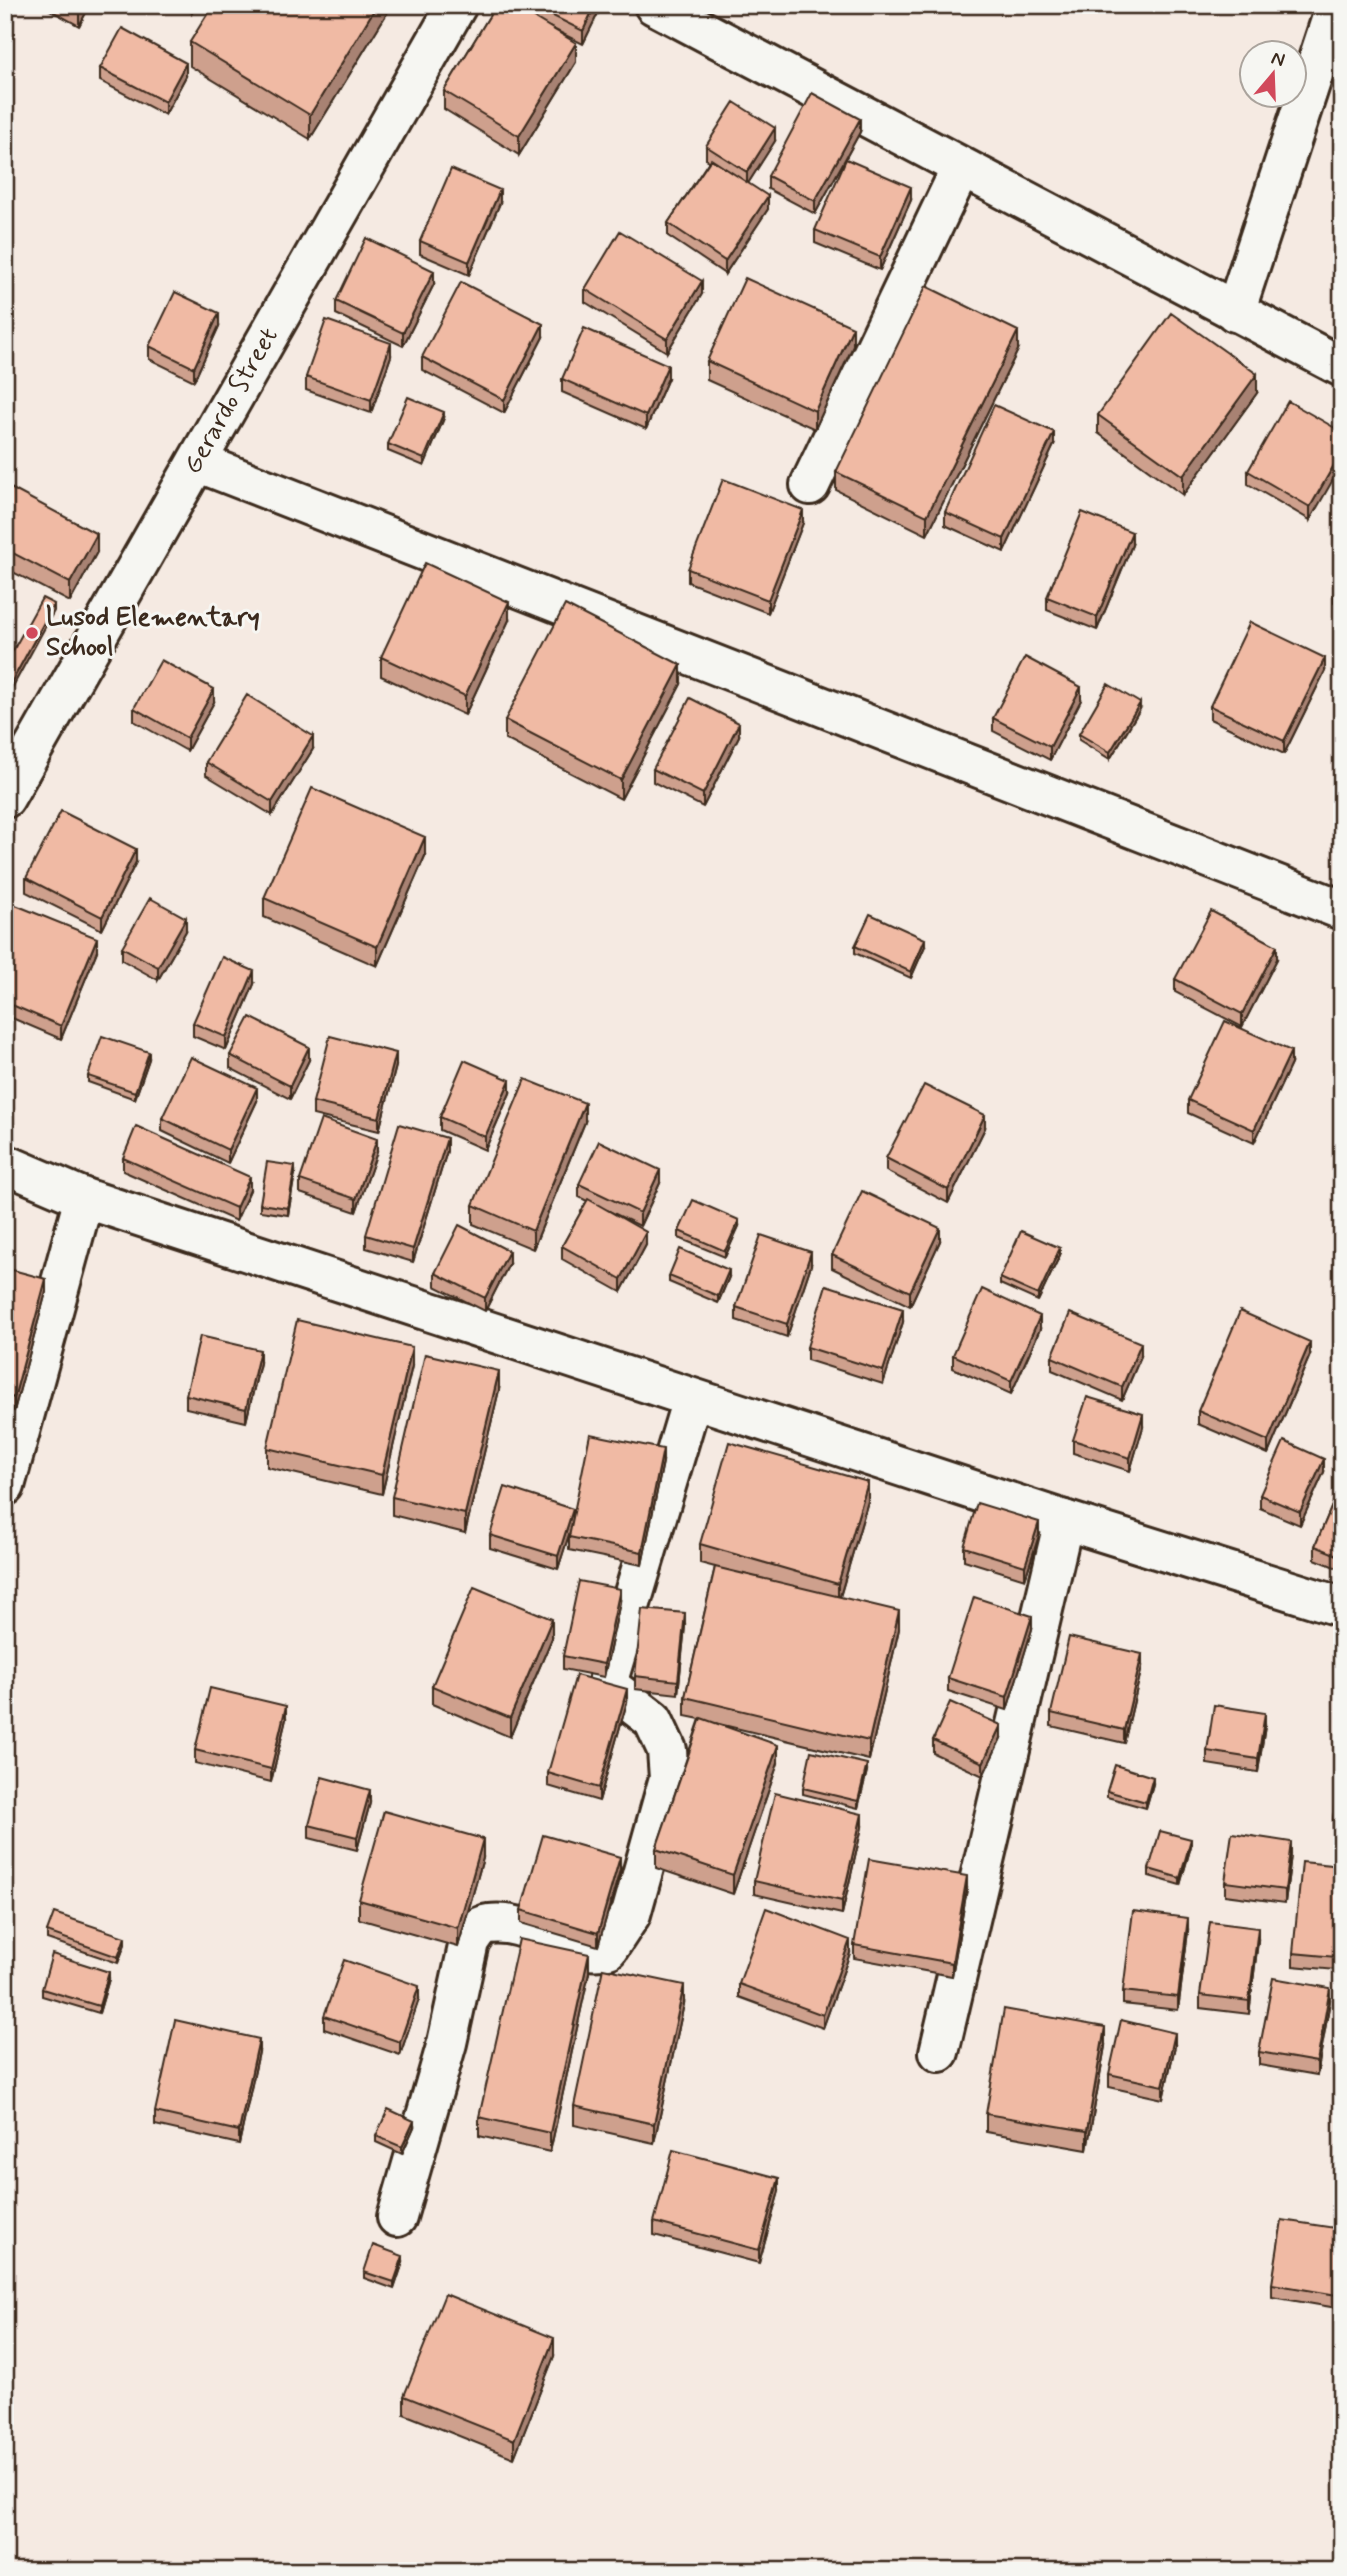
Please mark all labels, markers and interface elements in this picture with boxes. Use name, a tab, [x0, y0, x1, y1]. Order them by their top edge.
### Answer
north arrow	[1238, 38, 1308, 108]
text: N	[1268, 45, 1288, 73]
street label: Gerardo Street	[176, 322, 287, 480]
place label: Lusod Elementary School	[46, 601, 260, 665]
marker: Lusod Elementary School	[24, 625, 40, 641]

